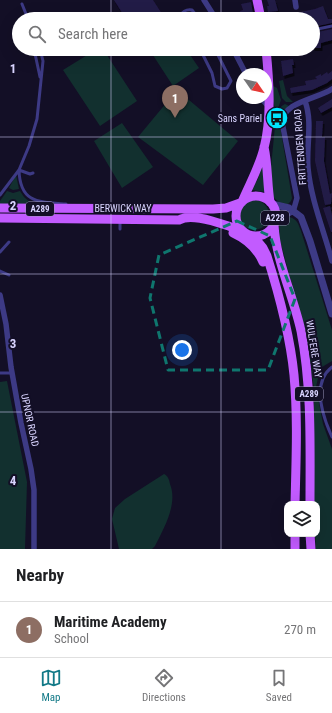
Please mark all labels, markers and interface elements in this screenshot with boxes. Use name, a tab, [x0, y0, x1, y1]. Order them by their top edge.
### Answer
search box	[12, 12, 320, 56]
icon: search	[26, 23, 48, 45]
text: Search here	[58, 25, 128, 43]
text: 1	[10, 61, 16, 76]
north arrow	[236, 68, 272, 104]
pin: 1	[162, 85, 188, 118]
bus stop icon: Sans Pariel	[264, 105, 290, 131]
street label: FRITTENDEN ROAD	[292, 108, 308, 185]
place label: Sans Pariel	[218, 113, 262, 124]
text: 2	[10, 198, 17, 213]
road number: A289	[26, 202, 54, 216]
street label: BERWICK WAY	[94, 203, 152, 214]
road number: A228	[261, 211, 289, 225]
street label: WULFERE WAY	[304, 319, 324, 379]
text: 3	[10, 336, 16, 351]
your location	[172, 340, 192, 360]
road number: A289	[295, 387, 323, 401]
street label: UPNOR ROAD	[19, 393, 41, 448]
text: 4	[10, 473, 17, 488]
map controls	[284, 501, 320, 537]
button: layers	[284, 501, 320, 537]
text: Nearby	[16, 565, 64, 585]
text: Maritime Academy	[54, 613, 167, 631]
text: 1	[26, 622, 32, 637]
text: 270 m	[284, 622, 316, 637]
text: School	[54, 631, 89, 646]
tab: Map	[40, 667, 62, 704]
tab: Directions	[142, 667, 186, 704]
tab: Saved	[266, 667, 292, 704]

